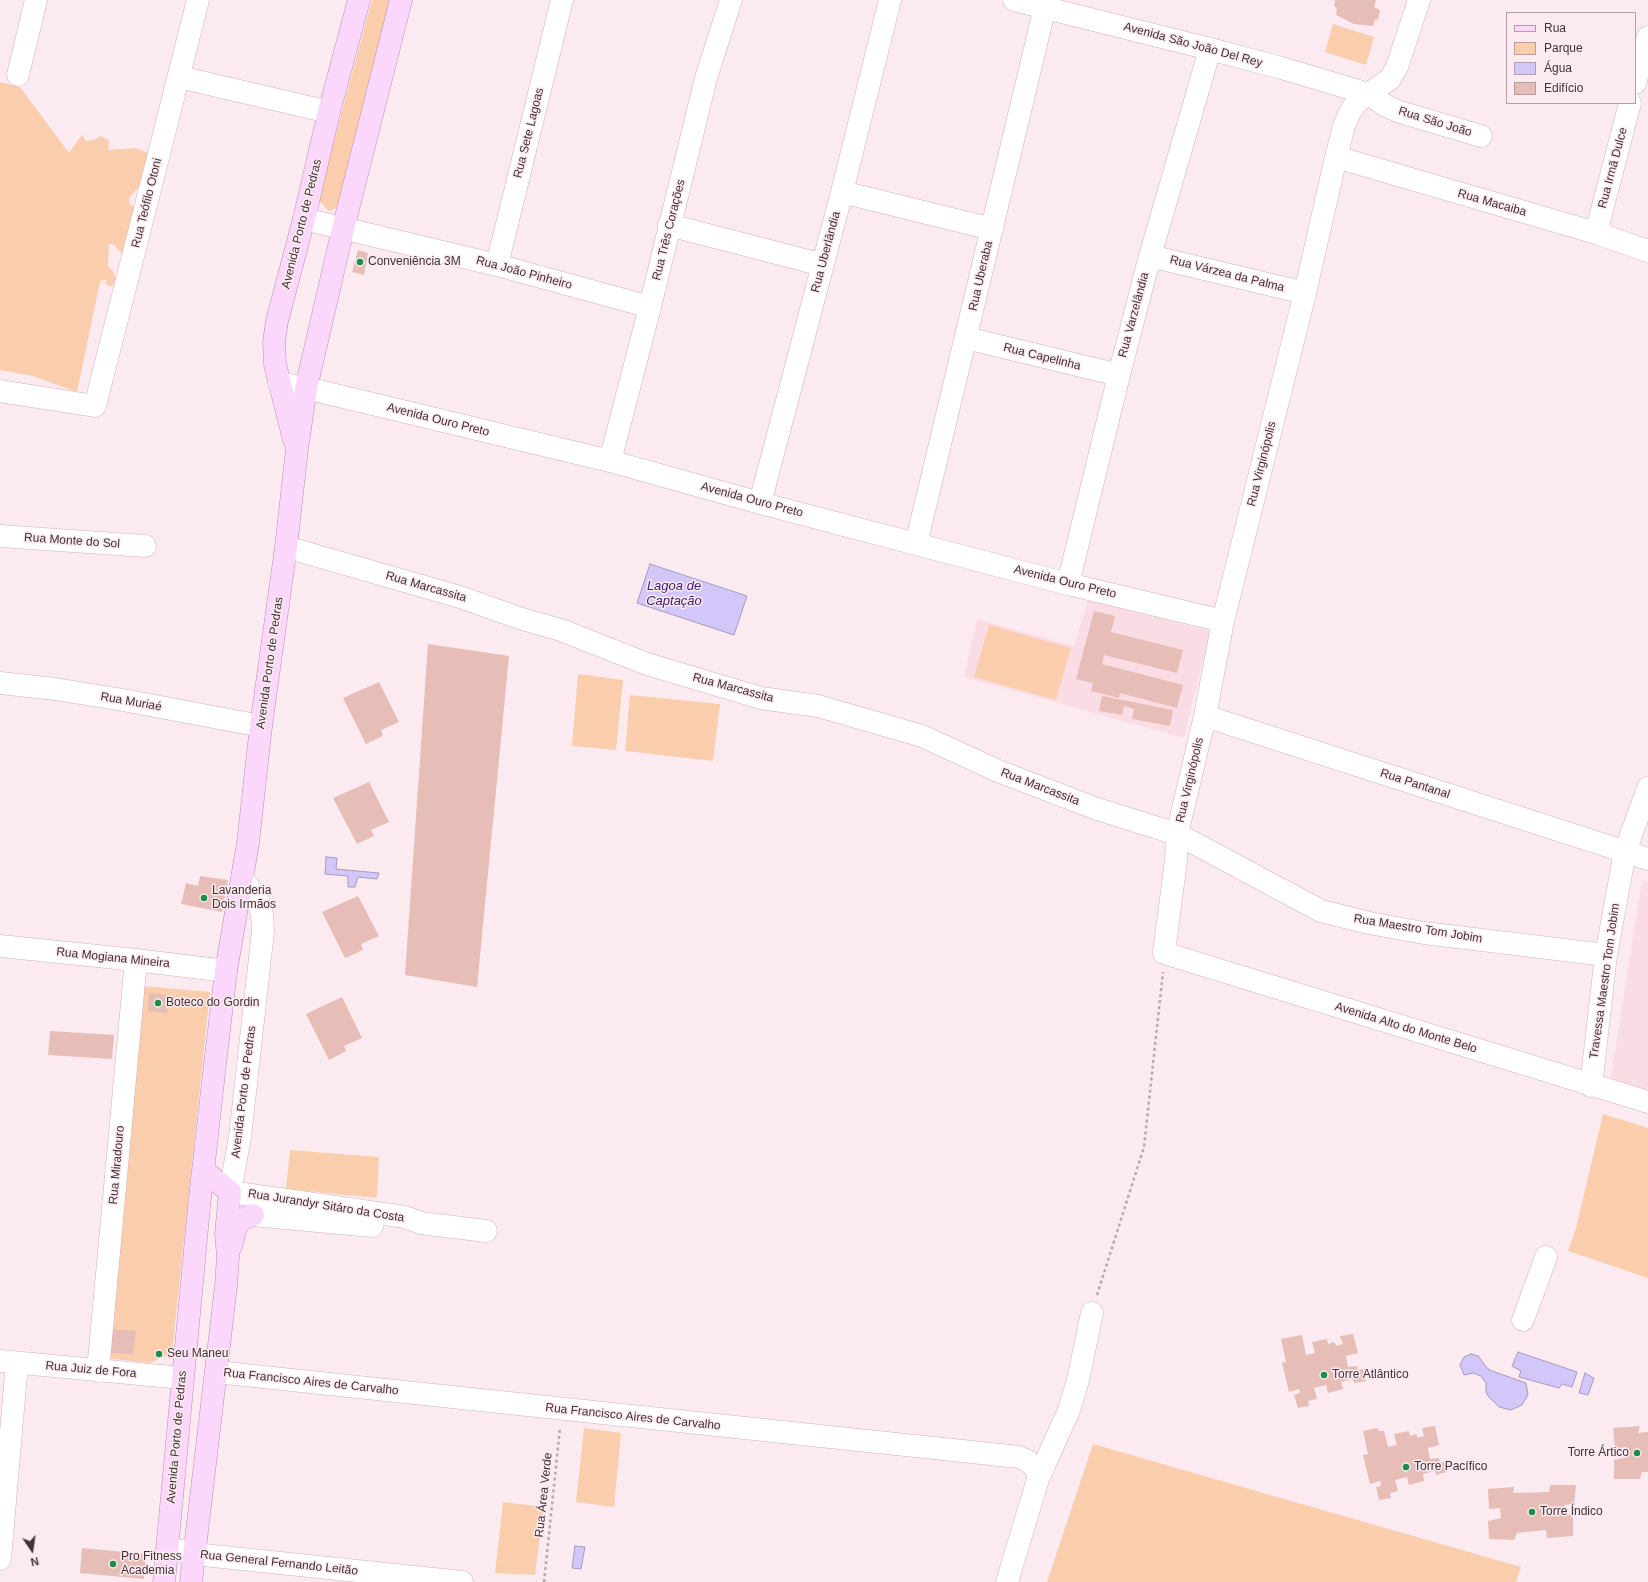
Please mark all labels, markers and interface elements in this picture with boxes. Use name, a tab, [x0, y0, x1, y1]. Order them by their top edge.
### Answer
legend	[1506, 12, 1636, 104]
street label: Avenida São João Del Rey	[1122, 20, 1264, 70]
text: Rua	[1544, 21, 1566, 35]
text: Parque	[1544, 41, 1583, 55]
text: Água	[1544, 61, 1572, 75]
text: Edifício	[1544, 81, 1583, 95]
street label: Rua Sete Lagoas	[511, 86, 547, 180]
street label: Rua São João	[1397, 104, 1473, 140]
street label: Rua Irmã Dulce	[1595, 126, 1631, 210]
street label: Rua Teófilo Otoni	[129, 157, 165, 249]
street label: Avenida Porto de Pedras	[279, 158, 325, 290]
street label: Rua Três Corações	[649, 178, 689, 282]
street label: Rua Macaiba	[1456, 186, 1528, 220]
street label: Rua Uberlândia	[808, 210, 844, 294]
street label: Rua Uberaba	[966, 240, 996, 312]
street label: Rua João Pinheiro	[474, 253, 574, 293]
street label: Rua Várzea da Palma	[1168, 253, 1286, 295]
place label: Conveniência 3M	[368, 255, 461, 269]
marker: Conveniência 3M	[355, 257, 365, 267]
street label: Rua Varzelândia	[1116, 271, 1152, 359]
street label: Rua Capelinha	[1002, 340, 1082, 374]
street label: Avenida Ouro Preto	[385, 400, 491, 440]
street label: Rua Virginópolis	[1244, 420, 1280, 508]
street label: Avenida Ouro Preto	[699, 479, 805, 521]
street label: Rua Monte do Sol	[24, 530, 120, 552]
street label: Avenida Ouro Preto	[1012, 562, 1118, 602]
street label: Rua Marcassita	[384, 569, 468, 605]
water label: Lagoa de Captação	[646, 578, 702, 609]
street label: Avenida Porto de Pedras	[254, 596, 286, 730]
street label: Rua Marcassita	[691, 670, 775, 706]
street label: Rua Muriaé	[99, 690, 163, 714]
street label: Rua Virginópolis	[1173, 736, 1207, 824]
street label: Rua Marcassita	[999, 765, 1081, 809]
street label: Rua Pantanal	[1378, 766, 1452, 802]
place label: Lavanderia Dois Irmãos	[212, 884, 276, 912]
marker: Lavanderia Dois Irmãos	[199, 893, 209, 903]
street label: Travessa Maestro Tom Jobim	[1587, 902, 1623, 1060]
street label: Rua Maestro Tom Jobim	[1353, 912, 1483, 946]
street label: Rua Mogiana Mineira	[56, 945, 170, 971]
place label: Boteco do Gordin	[166, 996, 259, 1010]
marker: Boteco do Gordin	[153, 998, 163, 1008]
street label: Avenida Alto do Monte Belo	[1333, 999, 1479, 1057]
street label: Avenida Porto de Pedras	[229, 1025, 259, 1159]
street label: Rua Miradouro	[106, 1125, 128, 1205]
street label: Rua Jurandyr Sitáro da Costa	[247, 1187, 405, 1225]
place label: Seu Maneu	[167, 1347, 228, 1361]
marker: Seu Maneu	[154, 1349, 164, 1359]
street label: Rua Juiz de Fora	[45, 1359, 137, 1381]
street label: Rua Francisco Aires de Carvalho	[223, 1366, 399, 1398]
place label: Torre Atlântico	[1332, 1368, 1409, 1382]
street label: Avenida Porto de Pedras	[164, 1370, 190, 1504]
marker: Torre Atlântico	[1319, 1370, 1329, 1380]
street label: Rua Francisco Aires de Carvalho	[545, 1401, 721, 1433]
place label: Torre Ártico	[1568, 1446, 1629, 1460]
marker: Torre Ártico	[1632, 1448, 1642, 1458]
street label: Rua Área Verde	[532, 1452, 556, 1538]
place label: Torre Pacífico	[1414, 1460, 1487, 1474]
marker: Torre Pacífico	[1401, 1462, 1411, 1472]
place label: Torre Índico	[1540, 1505, 1603, 1519]
marker: Torre Índico	[1527, 1507, 1537, 1517]
north arrow	[12, 1530, 52, 1570]
street label: Rua General Fernando Leitão	[199, 1548, 359, 1578]
place label: Pro Fitness Academia	[121, 1550, 182, 1578]
text: N	[29, 1555, 40, 1568]
marker: Pro Fitness Academia	[108, 1559, 118, 1569]

